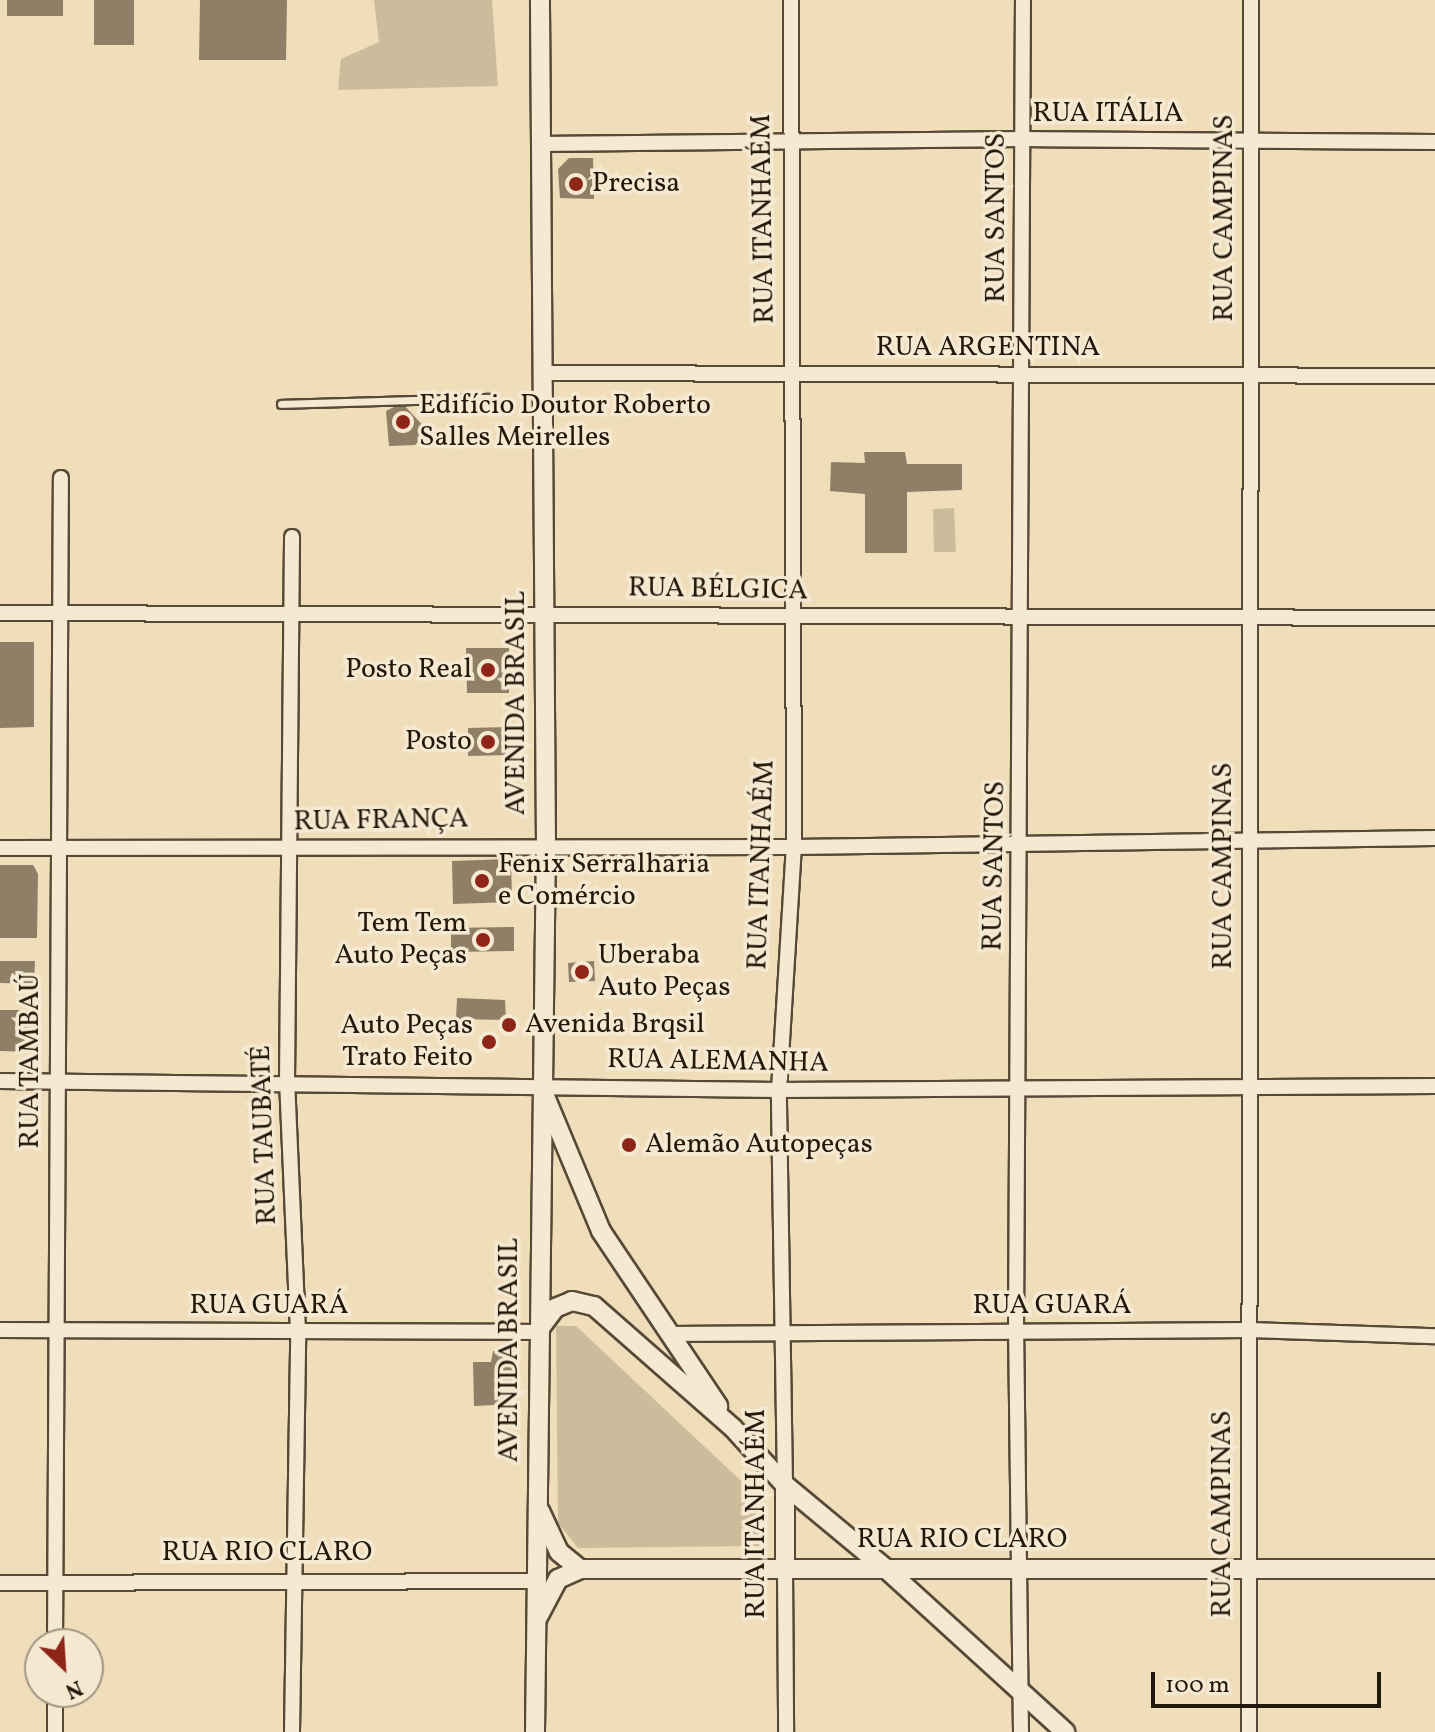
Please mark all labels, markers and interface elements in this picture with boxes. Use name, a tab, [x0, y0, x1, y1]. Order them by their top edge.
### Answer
street label: RUA ITÁLIA	[1033, 97, 1183, 131]
street label: RUA ITANHAÉM	[745, 114, 783, 324]
street label: RUA CAMPINAS	[1208, 114, 1242, 322]
street label: RUA SANTOS	[980, 133, 1014, 303]
place label: Precisa	[592, 167, 680, 201]
marker: Precisa	[567, 175, 585, 193]
street label: RUA ARGENTINA	[876, 331, 1100, 365]
place label: Edifício Doutor Roberto Salles Meirelles	[419, 389, 711, 455]
marker: Edifício Doutor Roberto Salles Meirelles	[394, 413, 412, 431]
street label: RUA BÉLGICA	[628, 572, 808, 608]
street label: AVENIDA BRASIL	[500, 591, 534, 815]
place label: Posto Real	[345, 653, 472, 687]
marker: Posto Real	[479, 661, 497, 679]
place label: Posto	[405, 725, 472, 759]
marker: Posto	[479, 733, 497, 751]
street label: RUA ITANHAÉM	[742, 759, 782, 971]
street label: RUA CAMPINAS	[1207, 762, 1241, 970]
street label: RUA SANTOS	[977, 781, 1013, 951]
street label: RUA FRANÇA	[293, 803, 469, 839]
place label: Fenix Serralharia e Comércio	[498, 848, 710, 914]
marker: Fenix Serralharia e Comércio	[473, 872, 491, 890]
place label: Tem Tem Auto Peças	[335, 907, 467, 973]
marker: Tem Tem Auto Peças	[474, 931, 492, 949]
place label: Uberaba Auto Peças	[598, 939, 730, 1005]
marker: Uberaba Auto Peças	[573, 963, 591, 981]
street label: RUA TAMBAÚ	[14, 973, 48, 1149]
place label: Avenida Brqsil	[525, 1008, 705, 1042]
place label: Auto Peças Trato Feito	[341, 1009, 473, 1075]
marker: Avenida Brqsil	[500, 1016, 518, 1034]
marker: Auto Peças Trato Feito	[480, 1033, 498, 1051]
street label: RUA ALEMANHA	[607, 1043, 829, 1081]
street label: RUA TAUBATÉ	[245, 1044, 285, 1226]
place label: Alemão Autopeças	[645, 1128, 873, 1162]
marker: Alemão Autopeças	[620, 1136, 638, 1154]
street label: AVENIDA BRASIL	[493, 1238, 527, 1462]
street label: RUA GUARÁ	[189, 1289, 349, 1323]
street label: RUA GUARÁ	[972, 1289, 1132, 1323]
street label: RUA ITANHAÉM	[740, 1409, 774, 1619]
street label: RUA CAMPINAS	[1206, 1410, 1240, 1618]
street label: RUA RIO CLARO	[857, 1523, 1067, 1557]
street label: RUA RIO CLARO	[162, 1536, 372, 1570]
north arrow	[24, 1628, 104, 1708]
scale bar	[1155, 1656, 1385, 1706]
text: 100 m	[1165, 1669, 1230, 1703]
text: N	[60, 1671, 87, 1706]

